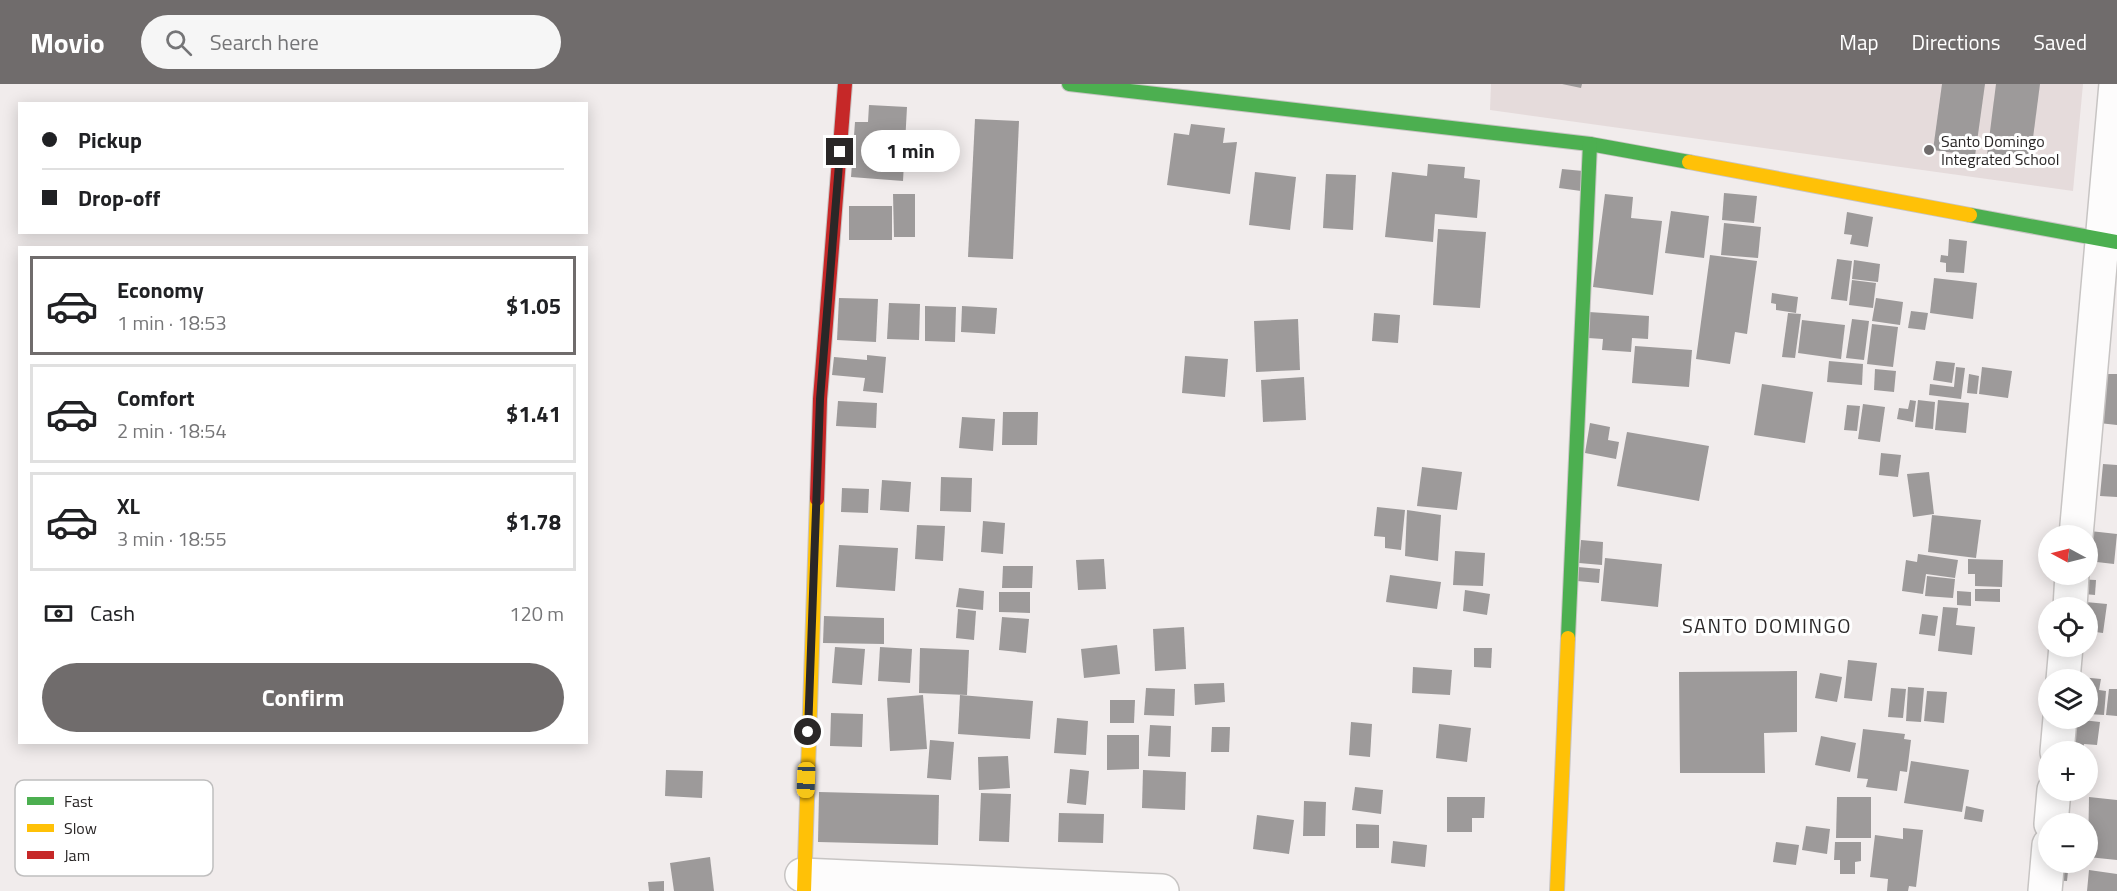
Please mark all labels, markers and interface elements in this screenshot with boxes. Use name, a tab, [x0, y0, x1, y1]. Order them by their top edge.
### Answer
search box	[141, 15, 561, 69]
text: Movio	[30, 21, 105, 64]
text: Search here	[210, 25, 319, 59]
icon: search	[162, 26, 195, 59]
text: Map	[1839, 26, 1879, 58]
text: Directions	[1912, 26, 2001, 58]
text: Saved	[2034, 26, 2087, 58]
text: Pickup	[78, 123, 142, 157]
place label: Santo Domingo Integrated School	[1941, 129, 2059, 171]
callout: 1 min	[861, 131, 960, 173]
text: 1 min	[886, 135, 935, 166]
route end	[826, 138, 853, 165]
marker: Santo Domingo Integrated School	[1922, 143, 1936, 157]
text: Drop-off	[78, 181, 160, 215]
text: Economy	[117, 273, 204, 307]
icon: car	[45, 279, 99, 333]
text: $1.05	[506, 289, 561, 323]
text: 1 min · 18:53	[117, 307, 227, 338]
text: Comfort	[117, 381, 195, 415]
icon: car	[45, 387, 99, 441]
text: $1.41	[506, 397, 561, 431]
text: 2 min · 18:54	[117, 415, 227, 446]
text: XL	[117, 489, 140, 523]
icon: car	[45, 495, 99, 549]
text: $1.78	[506, 505, 561, 539]
text: 3 min · 18:55	[117, 523, 227, 554]
north arrow	[2038, 525, 2098, 585]
map controls	[2038, 525, 2098, 873]
text: Cash	[90, 596, 135, 630]
icon: cash	[42, 597, 75, 630]
button: locate	[2038, 597, 2098, 657]
text: 120 m	[509, 598, 564, 629]
district label: SANTO DOMINGO	[1682, 610, 1852, 641]
button: Confirm	[42, 663, 564, 732]
button: layers	[2038, 669, 2098, 729]
route start	[794, 718, 821, 745]
button: +	[2038, 741, 2098, 801]
car	[796, 762, 816, 798]
legend	[15, 780, 213, 876]
text: Fast	[64, 789, 93, 813]
button: −	[2038, 813, 2098, 873]
text: Slow	[64, 816, 97, 840]
text: Jam	[64, 843, 90, 867]

